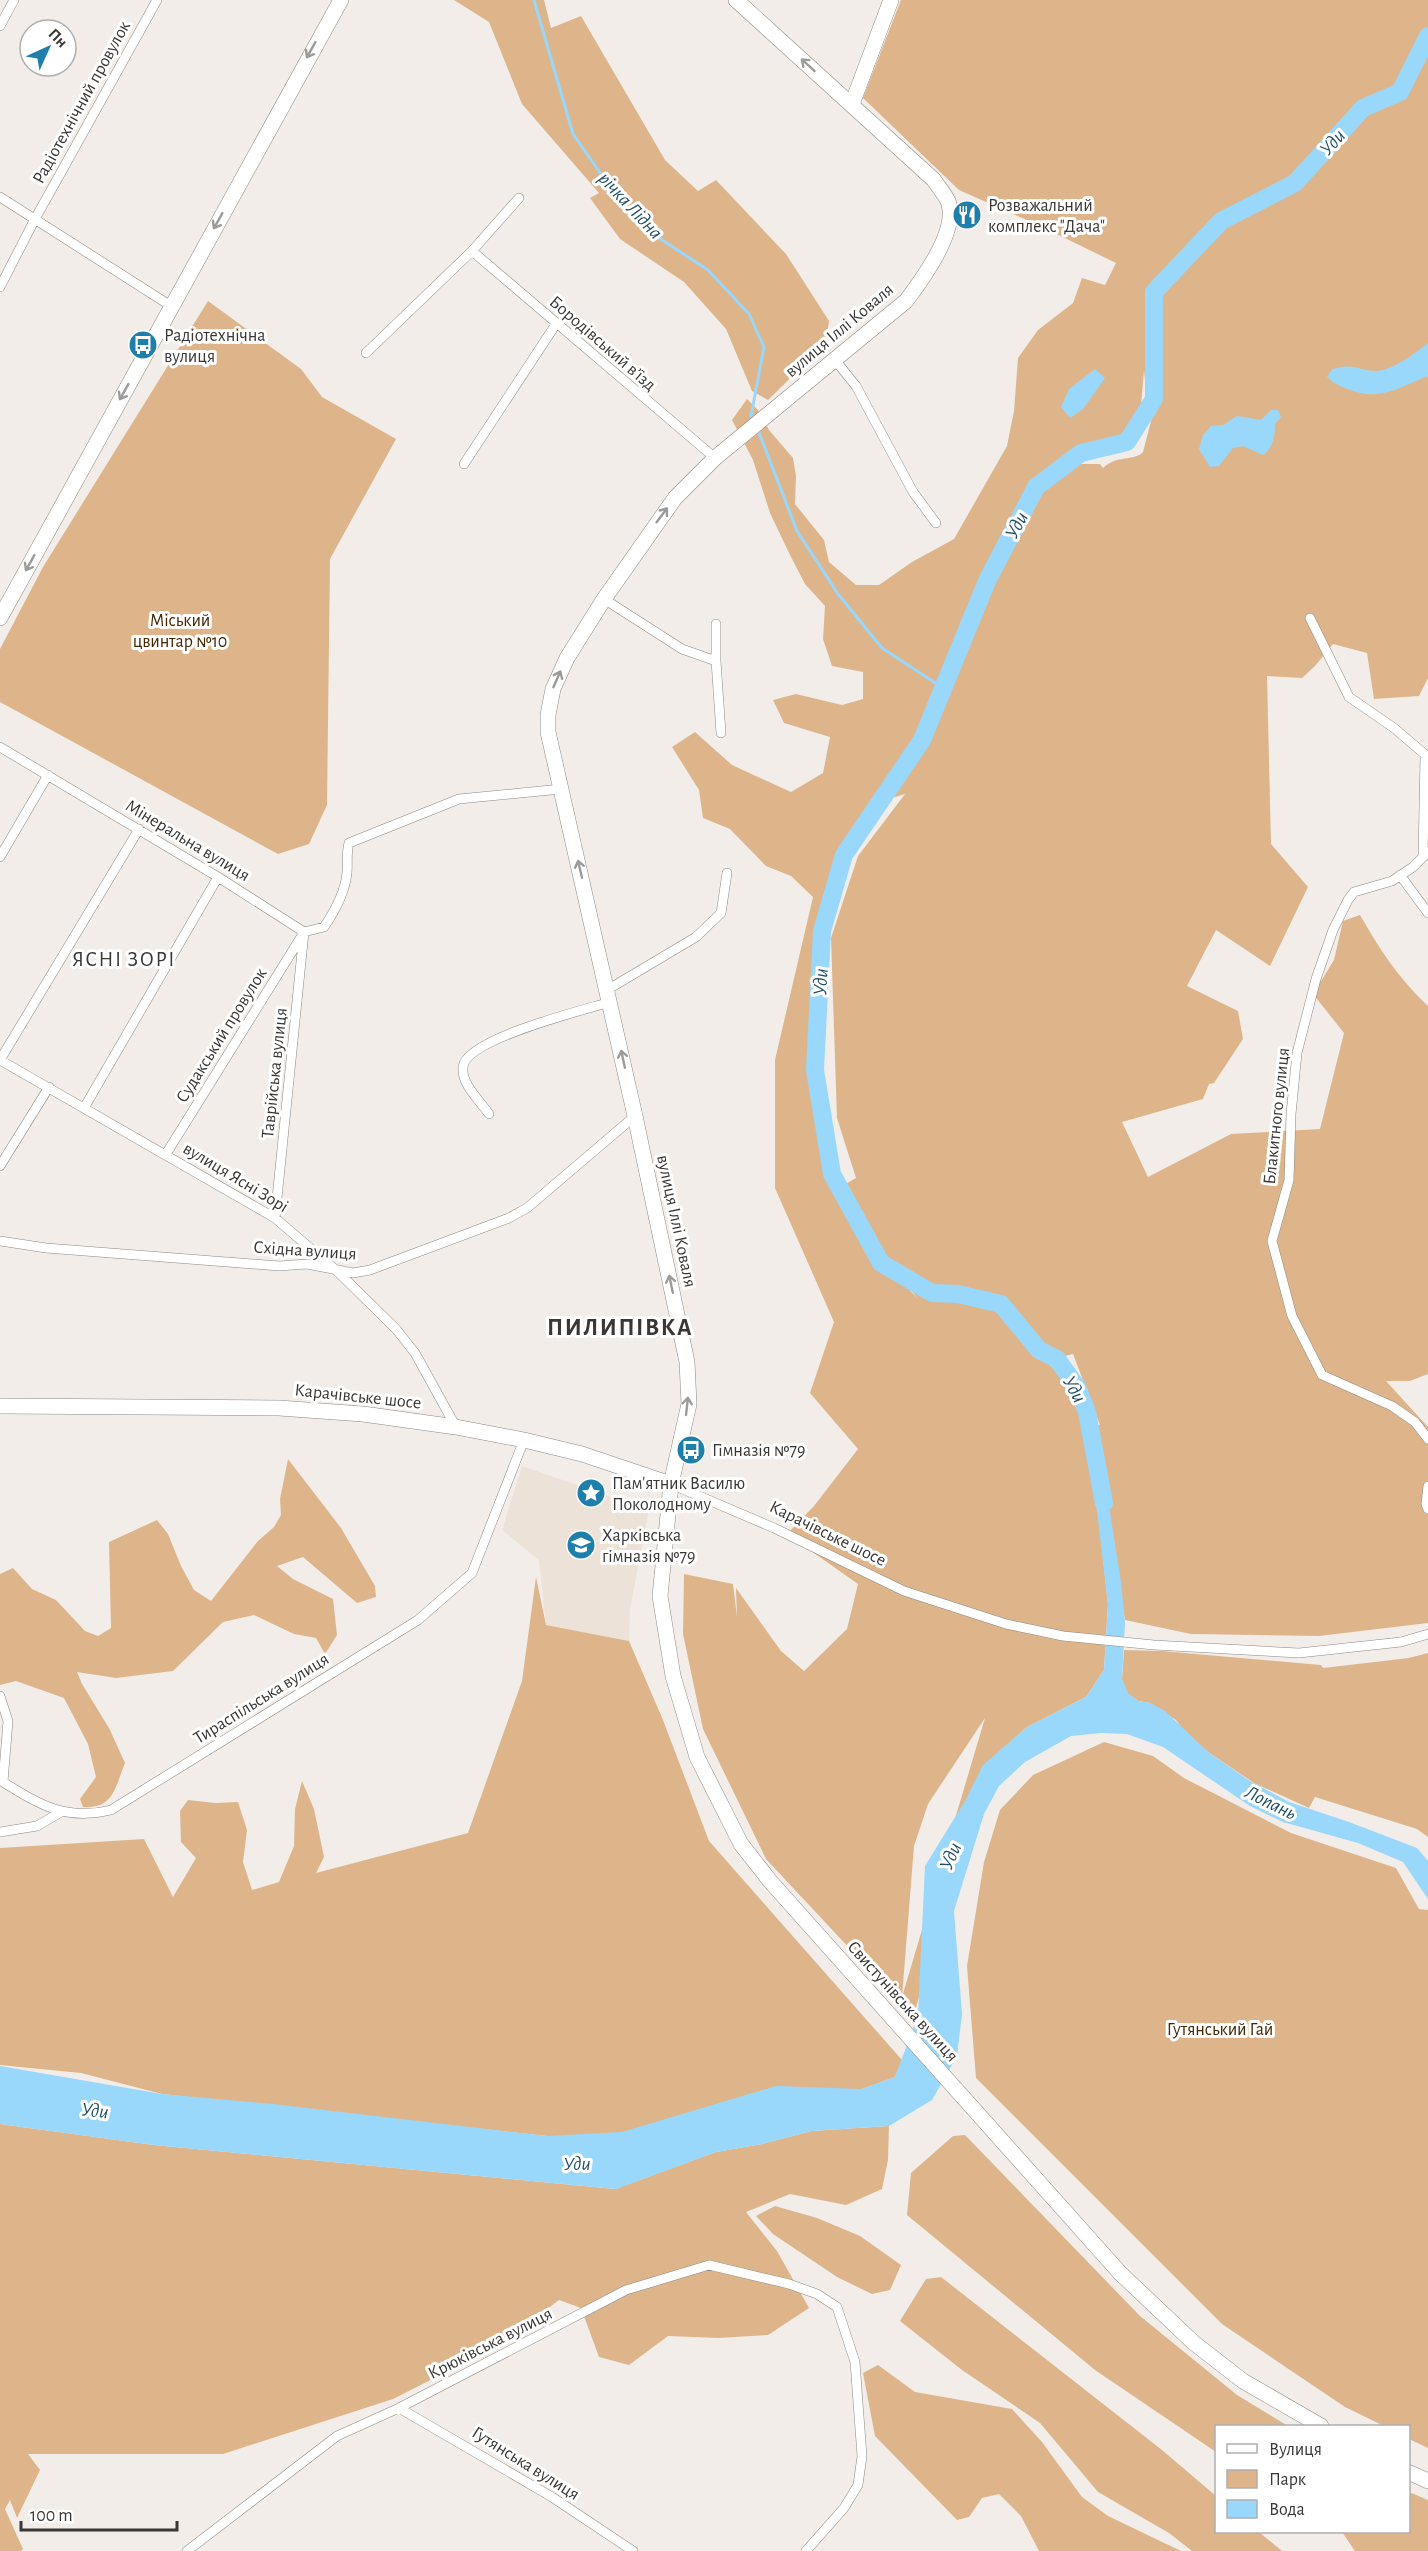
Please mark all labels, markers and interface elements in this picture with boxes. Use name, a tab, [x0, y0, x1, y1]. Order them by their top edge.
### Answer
street label: Радіотехнічний провулок	[30, 17, 134, 187]
north arrow	[18, 18, 78, 78]
text: Пн	[45, 26, 70, 51]
one-way arrow	[305, 41, 316, 59]
one-way arrow	[801, 58, 816, 72]
water label: Уди	[1316, 126, 1349, 159]
water label: річка Лідна	[595, 168, 666, 243]
place label: Розважальний комплекс "Дача"	[988, 197, 1105, 236]
restaurant icon: Розважальний комплекс "Дача"	[951, 199, 983, 231]
one-way arrow	[212, 212, 223, 230]
street label: вулиця Іллі Коваля	[782, 280, 897, 381]
street label: Бородівський в’їзд	[546, 293, 659, 395]
place label: Радіотехнічна вулиця	[164, 327, 266, 366]
bus stop icon: Радіотехнічна вулиця	[127, 329, 159, 361]
one-way arrow	[118, 383, 129, 401]
one-way arrow	[655, 508, 668, 524]
water label: Уди	[1002, 509, 1032, 542]
one-way arrow	[24, 554, 36, 571]
park label: Міський цвинтар №10	[133, 612, 227, 651]
one-way arrow	[552, 671, 563, 689]
street label: Мінеральна вулиця	[122, 797, 253, 885]
one-way arrow	[573, 860, 585, 879]
district label: ЯСНІ ЗОРІ	[72, 949, 176, 970]
street label: Судакський провулок	[173, 964, 271, 1106]
water label: Уди	[810, 968, 832, 996]
street label: Таврійська вулиця	[259, 1007, 291, 1139]
street label: Блакитного вулиця	[1261, 1047, 1293, 1185]
one-way arrow	[616, 1050, 628, 1069]
street label: вулиця Ясні Зорі	[180, 1139, 291, 1216]
street label: вулиця Іллі Коваля	[653, 1153, 699, 1289]
street label: Східна вулиця	[253, 1238, 357, 1264]
one-way arrow	[665, 1275, 676, 1294]
district label: ПИЛИПІВКА	[547, 1316, 693, 1340]
water label: Уди	[1059, 1373, 1089, 1406]
street label: Карачівське шосе	[294, 1381, 422, 1413]
one-way arrow	[682, 1397, 693, 1416]
bus stop icon: Гімназія №79	[675, 1434, 707, 1466]
place label: Гімназія №79	[712, 1442, 805, 1460]
place label: Пам'ятник Василю Поколодному	[612, 1475, 745, 1514]
place icon: Пам'ятник Василю Поколодному	[575, 1477, 607, 1509]
street label: Карачівське шосе	[766, 1498, 889, 1570]
place label: Харківська гімназія №79	[602, 1527, 695, 1566]
school or university icon: Харківська гімназія №79	[565, 1529, 597, 1561]
street label: Тираспільська вулиця	[191, 1650, 332, 1748]
water label: Лопань	[1241, 1782, 1299, 1824]
water label: Уди	[936, 1840, 965, 1873]
street label: Свистунівська вулиця	[843, 1938, 961, 2066]
park label: Гутянський Гай	[1167, 2021, 1273, 2039]
water label: Уди	[80, 2100, 109, 2122]
water label: Уди	[563, 2154, 591, 2174]
street label: Крюківська вулиця	[425, 2305, 555, 2383]
street label: Гутянська вулиця	[469, 2424, 582, 2504]
legend	[1215, 2425, 1410, 2533]
text: Вулиця	[1269, 2441, 1322, 2459]
text: Парк	[1269, 2471, 1307, 2489]
scale bar	[21, 2494, 177, 2532]
text: Вода	[1269, 2501, 1305, 2519]
text: 100 m	[30, 2507, 73, 2525]

